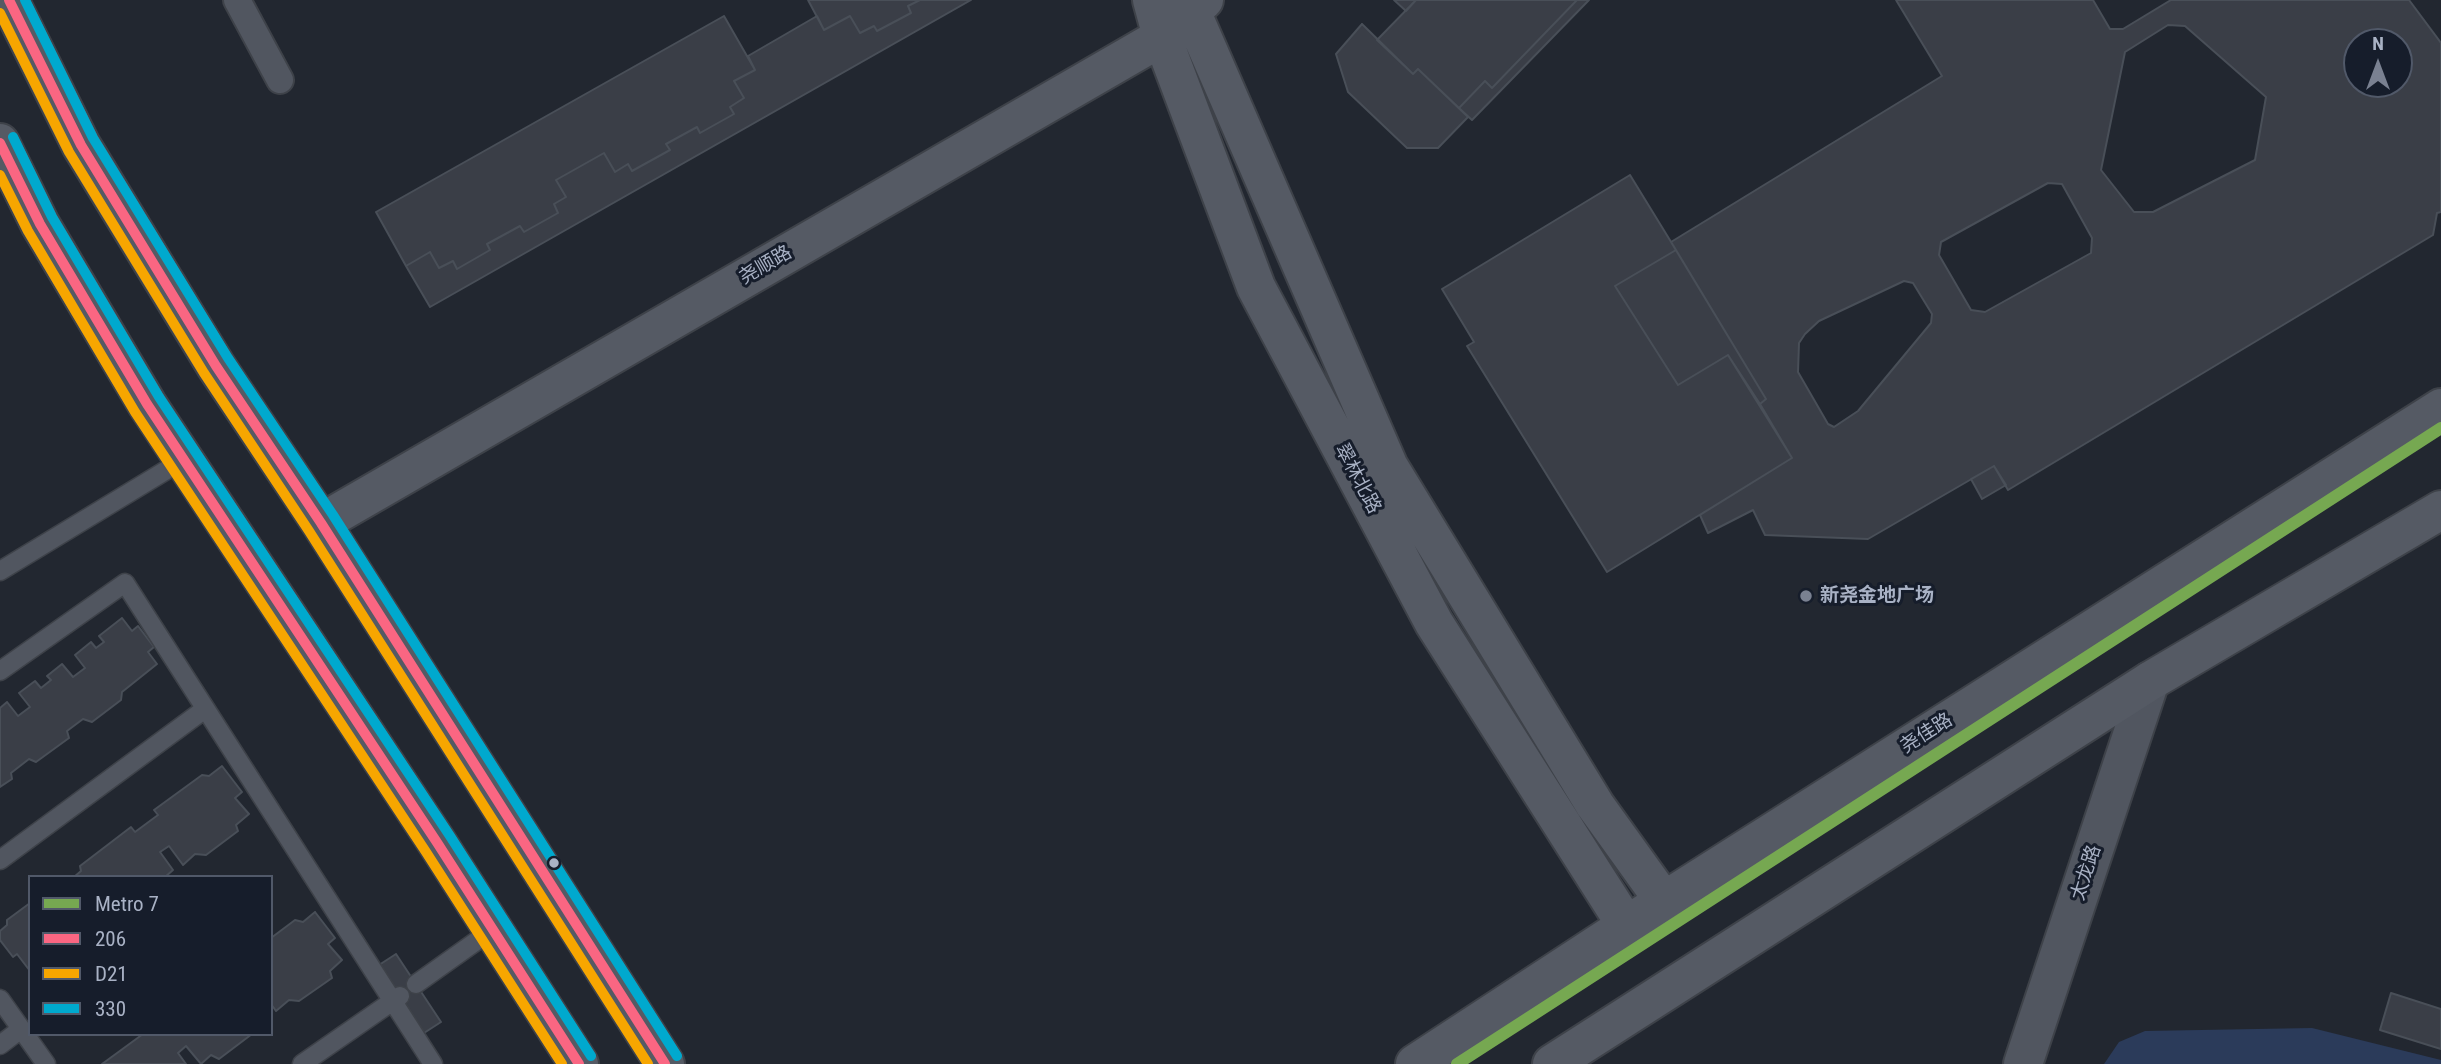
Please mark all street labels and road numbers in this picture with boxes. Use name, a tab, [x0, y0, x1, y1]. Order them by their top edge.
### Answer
street label: 尧顺路	[736, 242, 796, 290]
street label: 翠林北路	[1329, 440, 1385, 518]
street label: 尧佳路	[1897, 709, 1957, 759]
street label: 太龙路	[2067, 842, 2107, 904]

